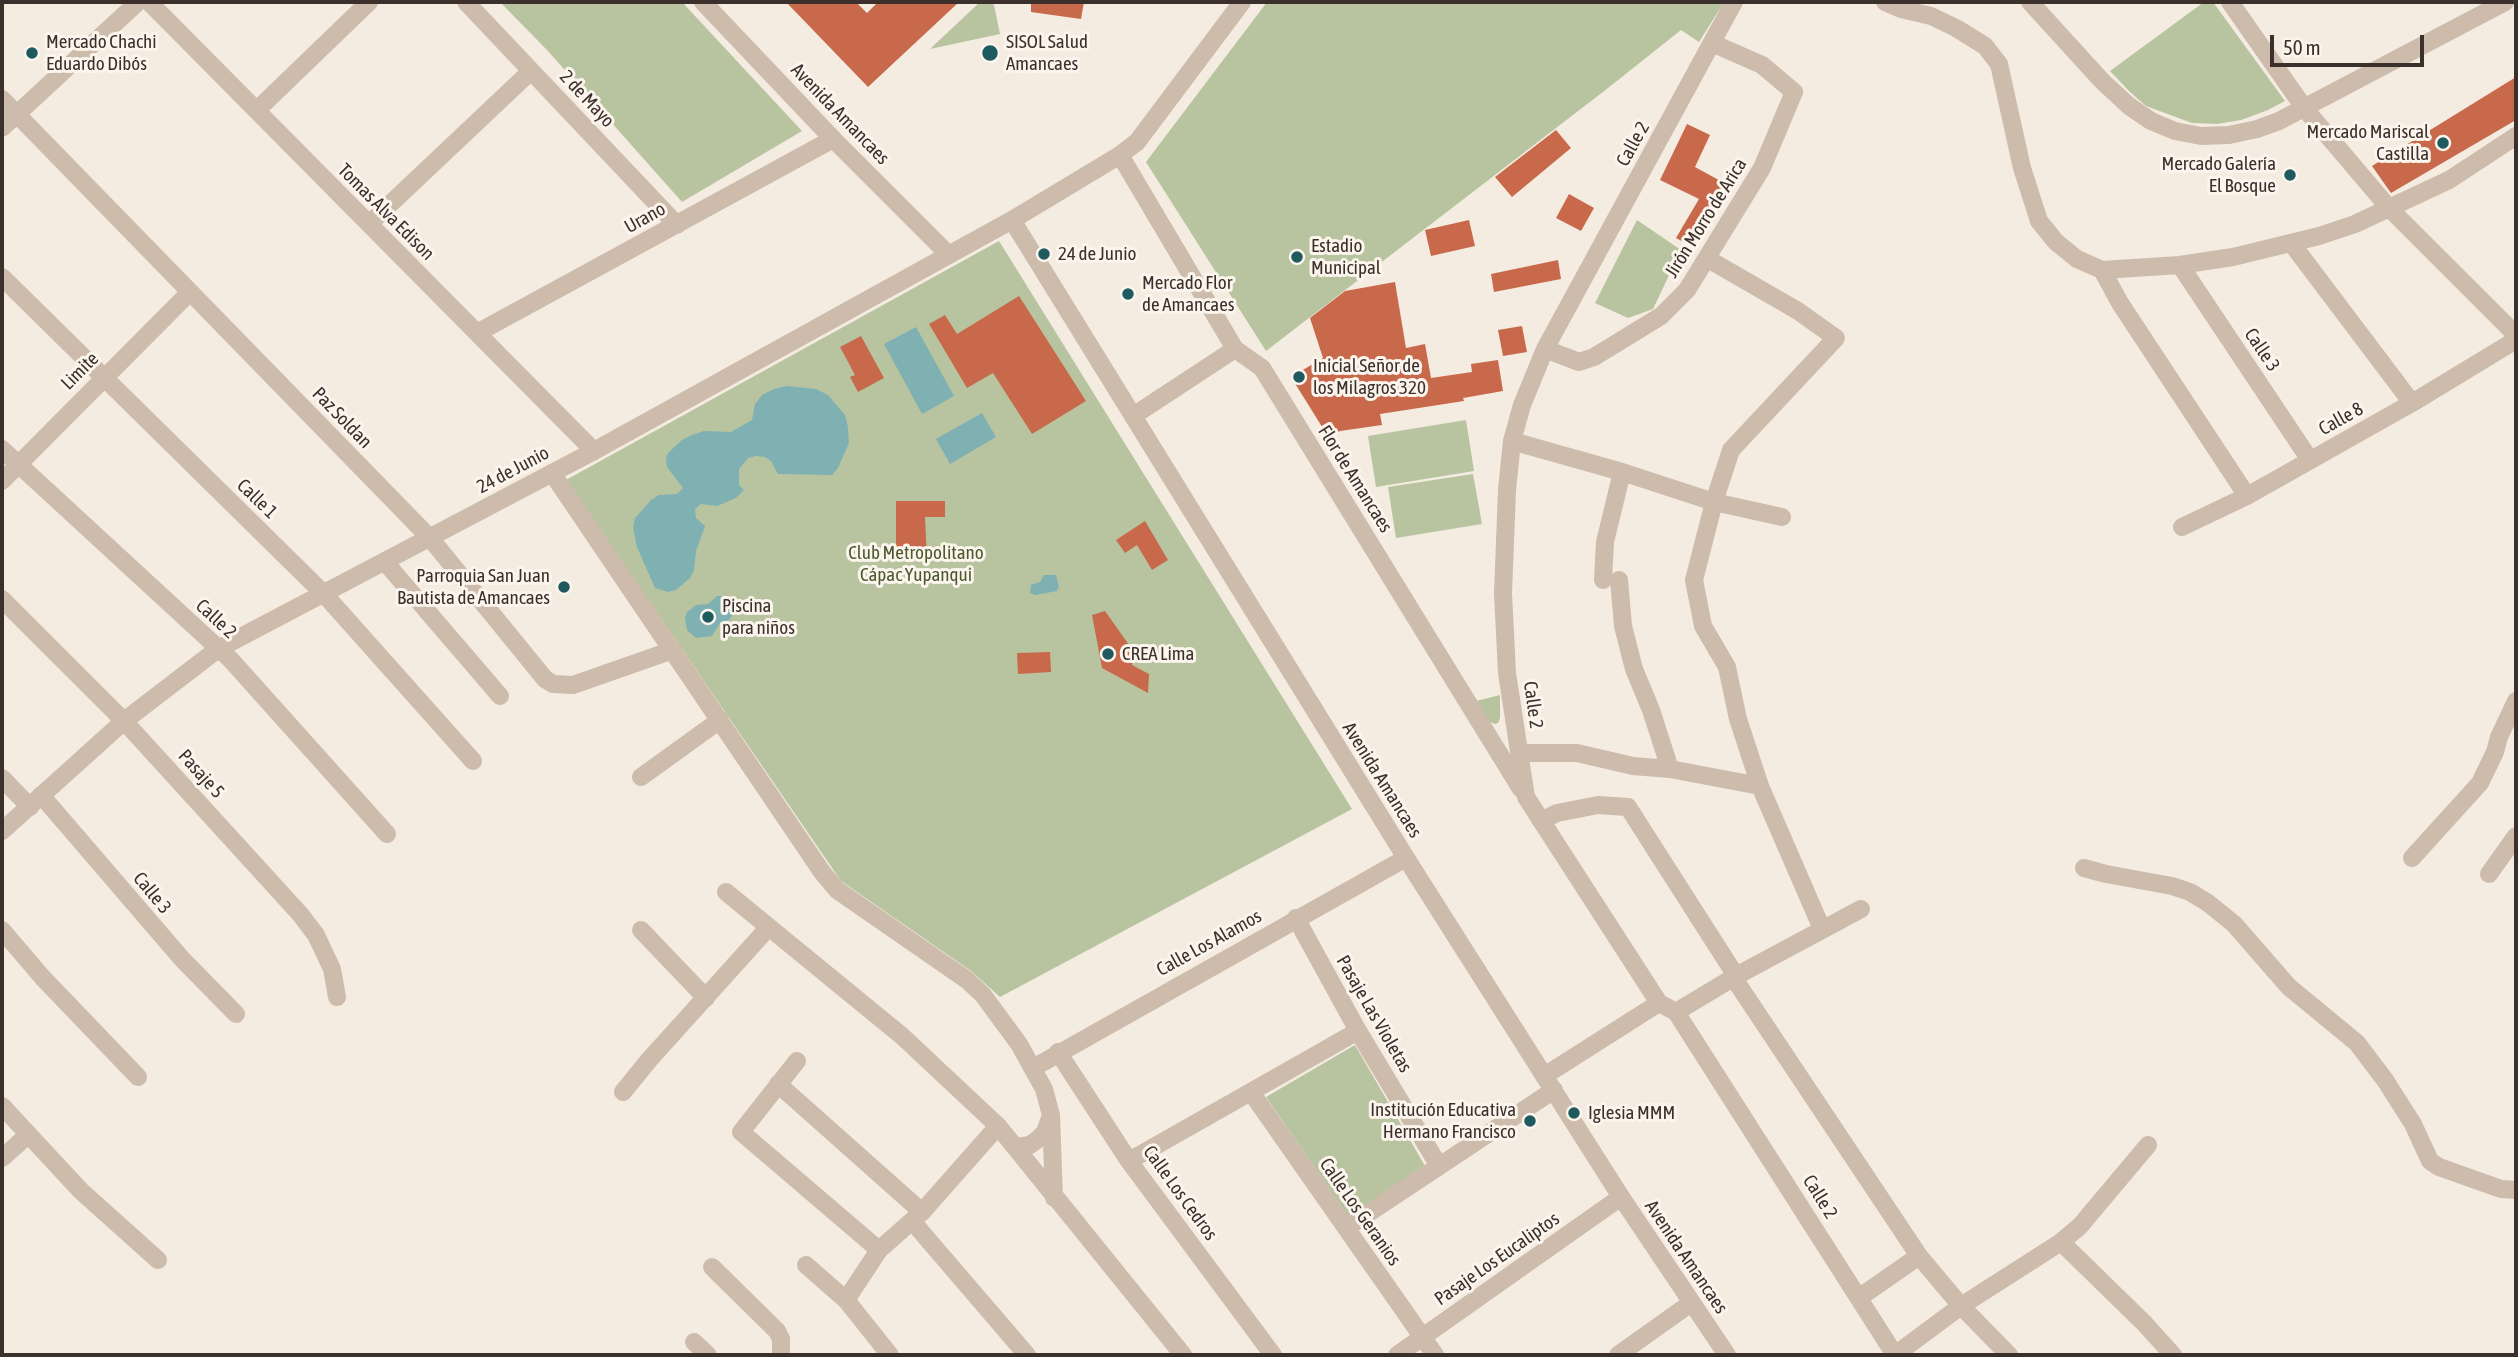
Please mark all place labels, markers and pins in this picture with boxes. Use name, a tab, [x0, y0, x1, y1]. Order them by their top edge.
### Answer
place label: Mercado Chachi Eduardo Dibós	[46, 31, 157, 75]
place label: SISOL Salud Amancaes	[1006, 31, 1088, 75]
marker: SISOL Salud Amancaes	[980, 43, 1000, 63]
marker: Mercado Chachi Eduardo Dibós	[24, 45, 40, 61]
place label: Mercado Mariscal Castilla	[2306, 121, 2429, 165]
marker: Mercado Mariscal Castilla	[2435, 135, 2451, 151]
place label: Mercado Galería El Bosque	[2161, 153, 2276, 197]
marker: Mercado Galería El Bosque	[2282, 167, 2298, 183]
place label: Estadio Municipal	[1311, 235, 1381, 279]
place label: 24 de Junio	[1058, 243, 1136, 265]
marker: 24 de Junio	[1036, 246, 1052, 262]
marker: Estadio Municipal	[1289, 249, 1305, 265]
place label: Mercado Flor de Amancaes	[1142, 272, 1234, 316]
marker: Mercado Flor de Amancaes	[1120, 286, 1136, 302]
place label: Inicial Señor de los Milagros 320	[1313, 355, 1426, 399]
marker: Inicial Señor de los Milagros 320	[1291, 369, 1307, 385]
place label: Parroquia San Juan Bautista de Amancaes	[397, 565, 550, 609]
marker: Parroquia San Juan Bautista de Amancaes	[556, 579, 572, 595]
place label: Piscina para niños	[722, 595, 795, 639]
marker: Piscina para niños	[700, 609, 716, 625]
place label: CREA Lima	[1122, 643, 1194, 665]
marker: CREA Lima	[1100, 646, 1116, 662]
place label: Institución Educativa Hermano Francisco	[1370, 1099, 1516, 1143]
place label: Iglesia MMM	[1588, 1102, 1675, 1124]
marker: Iglesia MMM	[1566, 1105, 1582, 1121]
marker: Institución Educativa Hermano Francisco	[1522, 1113, 1538, 1129]

